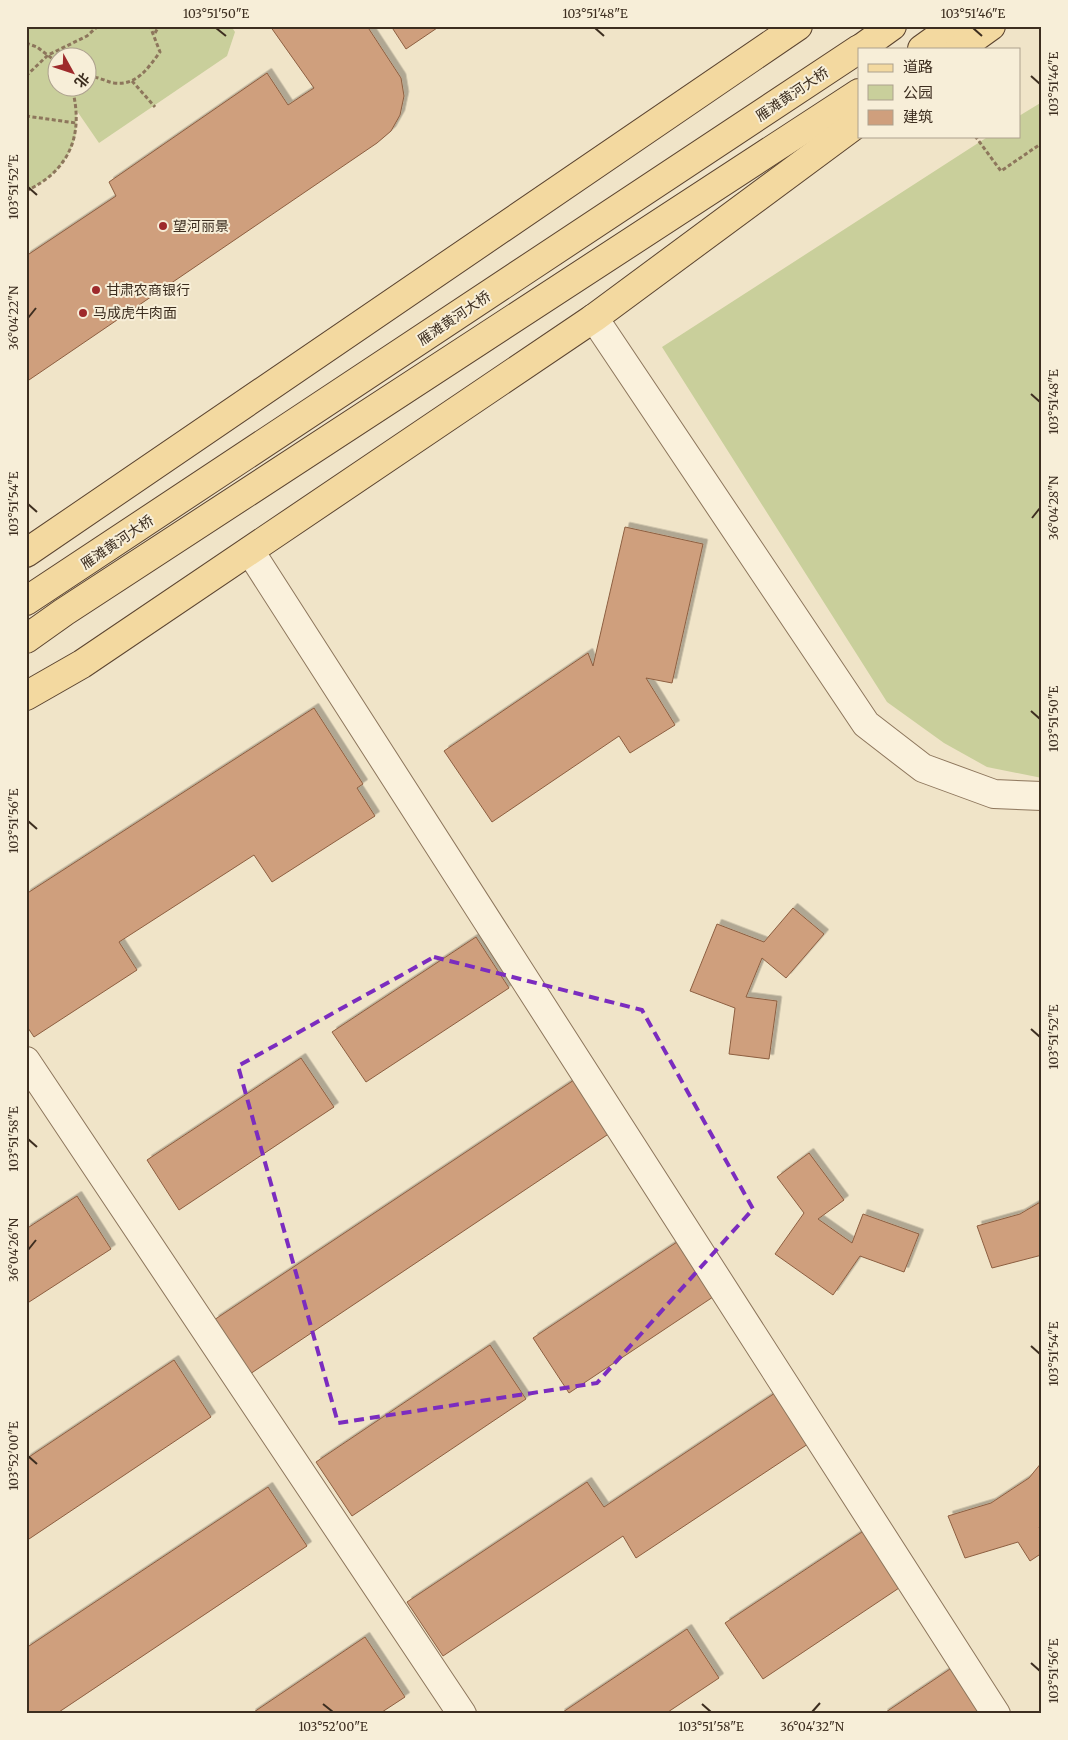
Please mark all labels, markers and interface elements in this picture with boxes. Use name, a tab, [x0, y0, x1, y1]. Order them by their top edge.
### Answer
text: 103°51'50"E	[183, 6, 249, 21]
text: 103°51'48"E	[562, 6, 628, 21]
text: 103°51'46"E	[941, 6, 1006, 21]
north arrow	[48, 48, 98, 98]
legend	[858, 48, 1020, 138]
text: 103°51'46"E	[1046, 51, 1061, 116]
text: 道路	[903, 57, 933, 76]
street label: 雁滩黄河大桥	[752, 63, 832, 125]
text: 北	[71, 69, 93, 92]
text: 公园	[903, 83, 933, 102]
text: 建筑	[903, 107, 933, 126]
text: 103°51'52"E	[6, 154, 21, 219]
place label: 望河丽景	[173, 217, 229, 235]
marker: 望河丽景	[157, 220, 169, 232]
place label: 甘肃农商银行	[106, 281, 190, 299]
marker: 甘肃农商银行	[90, 284, 102, 296]
text: 36°04'22"N	[6, 285, 21, 350]
street label: 雁滩黄河大桥	[414, 287, 494, 349]
place label: 马成虎牛肉面	[93, 304, 177, 322]
marker: 马成虎牛肉面	[77, 307, 89, 319]
text: 103°51'48"E	[1046, 369, 1061, 435]
text: 103°51'54"E	[6, 471, 21, 536]
text: 36°04'28"N	[1046, 475, 1061, 540]
street label: 雁滩黄河大桥	[77, 511, 157, 573]
text: 103°51'50"E	[1046, 686, 1061, 752]
text: 103°51'56"E	[6, 788, 21, 853]
text: 103°51'52"E	[1046, 1004, 1061, 1069]
text: 103°51'58"E	[6, 1106, 21, 1172]
text: 36°04'26"N	[6, 1217, 21, 1282]
text: 103°51'54"E	[1046, 1321, 1061, 1386]
text: 103°52'00"E	[6, 1421, 21, 1491]
text: 103°51'56"E	[1046, 1638, 1061, 1703]
text: 103°52'00"E	[298, 1719, 368, 1734]
text: 103°51'58"E	[678, 1719, 744, 1734]
text: 36°04'32"N	[780, 1719, 845, 1734]

